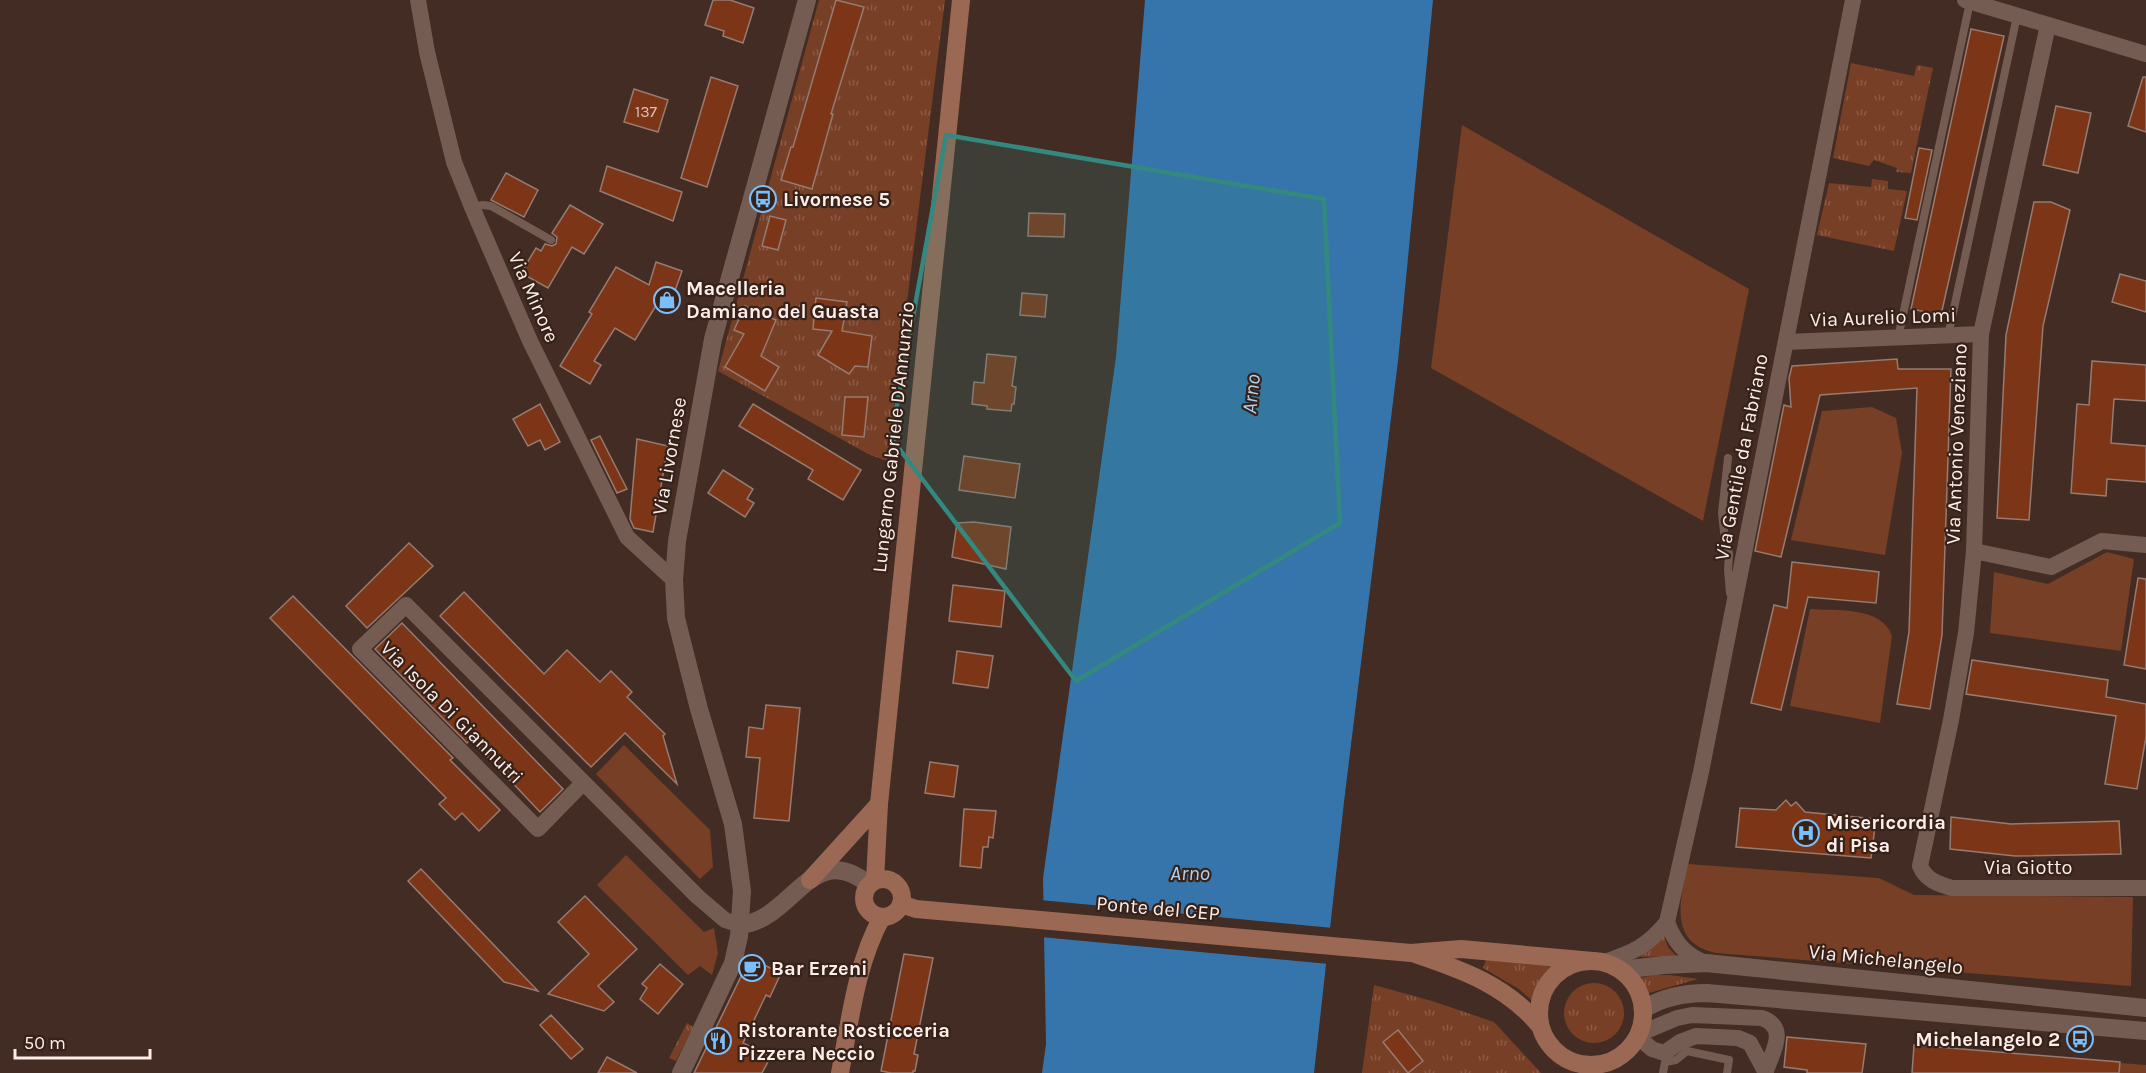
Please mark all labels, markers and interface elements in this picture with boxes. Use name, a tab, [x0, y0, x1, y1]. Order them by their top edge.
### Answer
house number: 137	[635, 102, 658, 121]
bus stop icon: Livornese 5	[748, 184, 778, 214]
place label: Livornese 5	[783, 188, 890, 211]
street label: Via Minore	[503, 249, 564, 346]
place label: Macelleria Damiano del Guasta	[686, 277, 879, 323]
shop icon: Macelleria Damiano del Guasta	[652, 285, 682, 315]
street label: Lungarno Gabriele D'Annunzio	[868, 300, 919, 574]
street label: Via Aurelio Lomi	[1810, 303, 1957, 332]
street label: Via Antonio Veneziano	[1941, 343, 1972, 545]
street label: Via Gentile da Fabriano	[1710, 352, 1773, 562]
water label: Arno	[1237, 372, 1265, 415]
street label: Via Livornese	[648, 395, 691, 517]
street label: Via Isola Di Giannutri	[376, 636, 528, 788]
place label: Misericordia di Pisa	[1826, 811, 1946, 857]
hospital icon: Misericordia di Pisa	[1791, 818, 1821, 848]
street label: Via Giotto	[1984, 856, 2072, 879]
water label: Arno	[1170, 861, 1211, 885]
street label: Ponte del CEP	[1095, 892, 1221, 925]
street label: Via Michelangelo	[1808, 940, 1964, 979]
cafe icon: Bar Erzeni	[737, 953, 767, 983]
place label: Bar Erzeni	[771, 957, 868, 980]
place label: Ristorante Rosticceria Pizzera Neccio	[738, 1019, 950, 1065]
scale bar	[15, 1022, 150, 1060]
bus stop icon: Michelangelo 2	[2065, 1024, 2095, 1054]
restaurant icon: Ristorante Rosticceria Pizzera Neccio	[703, 1026, 733, 1056]
place label: Michelangelo 2	[1915, 1028, 2060, 1051]
text: 50 m	[24, 1032, 66, 1054]

